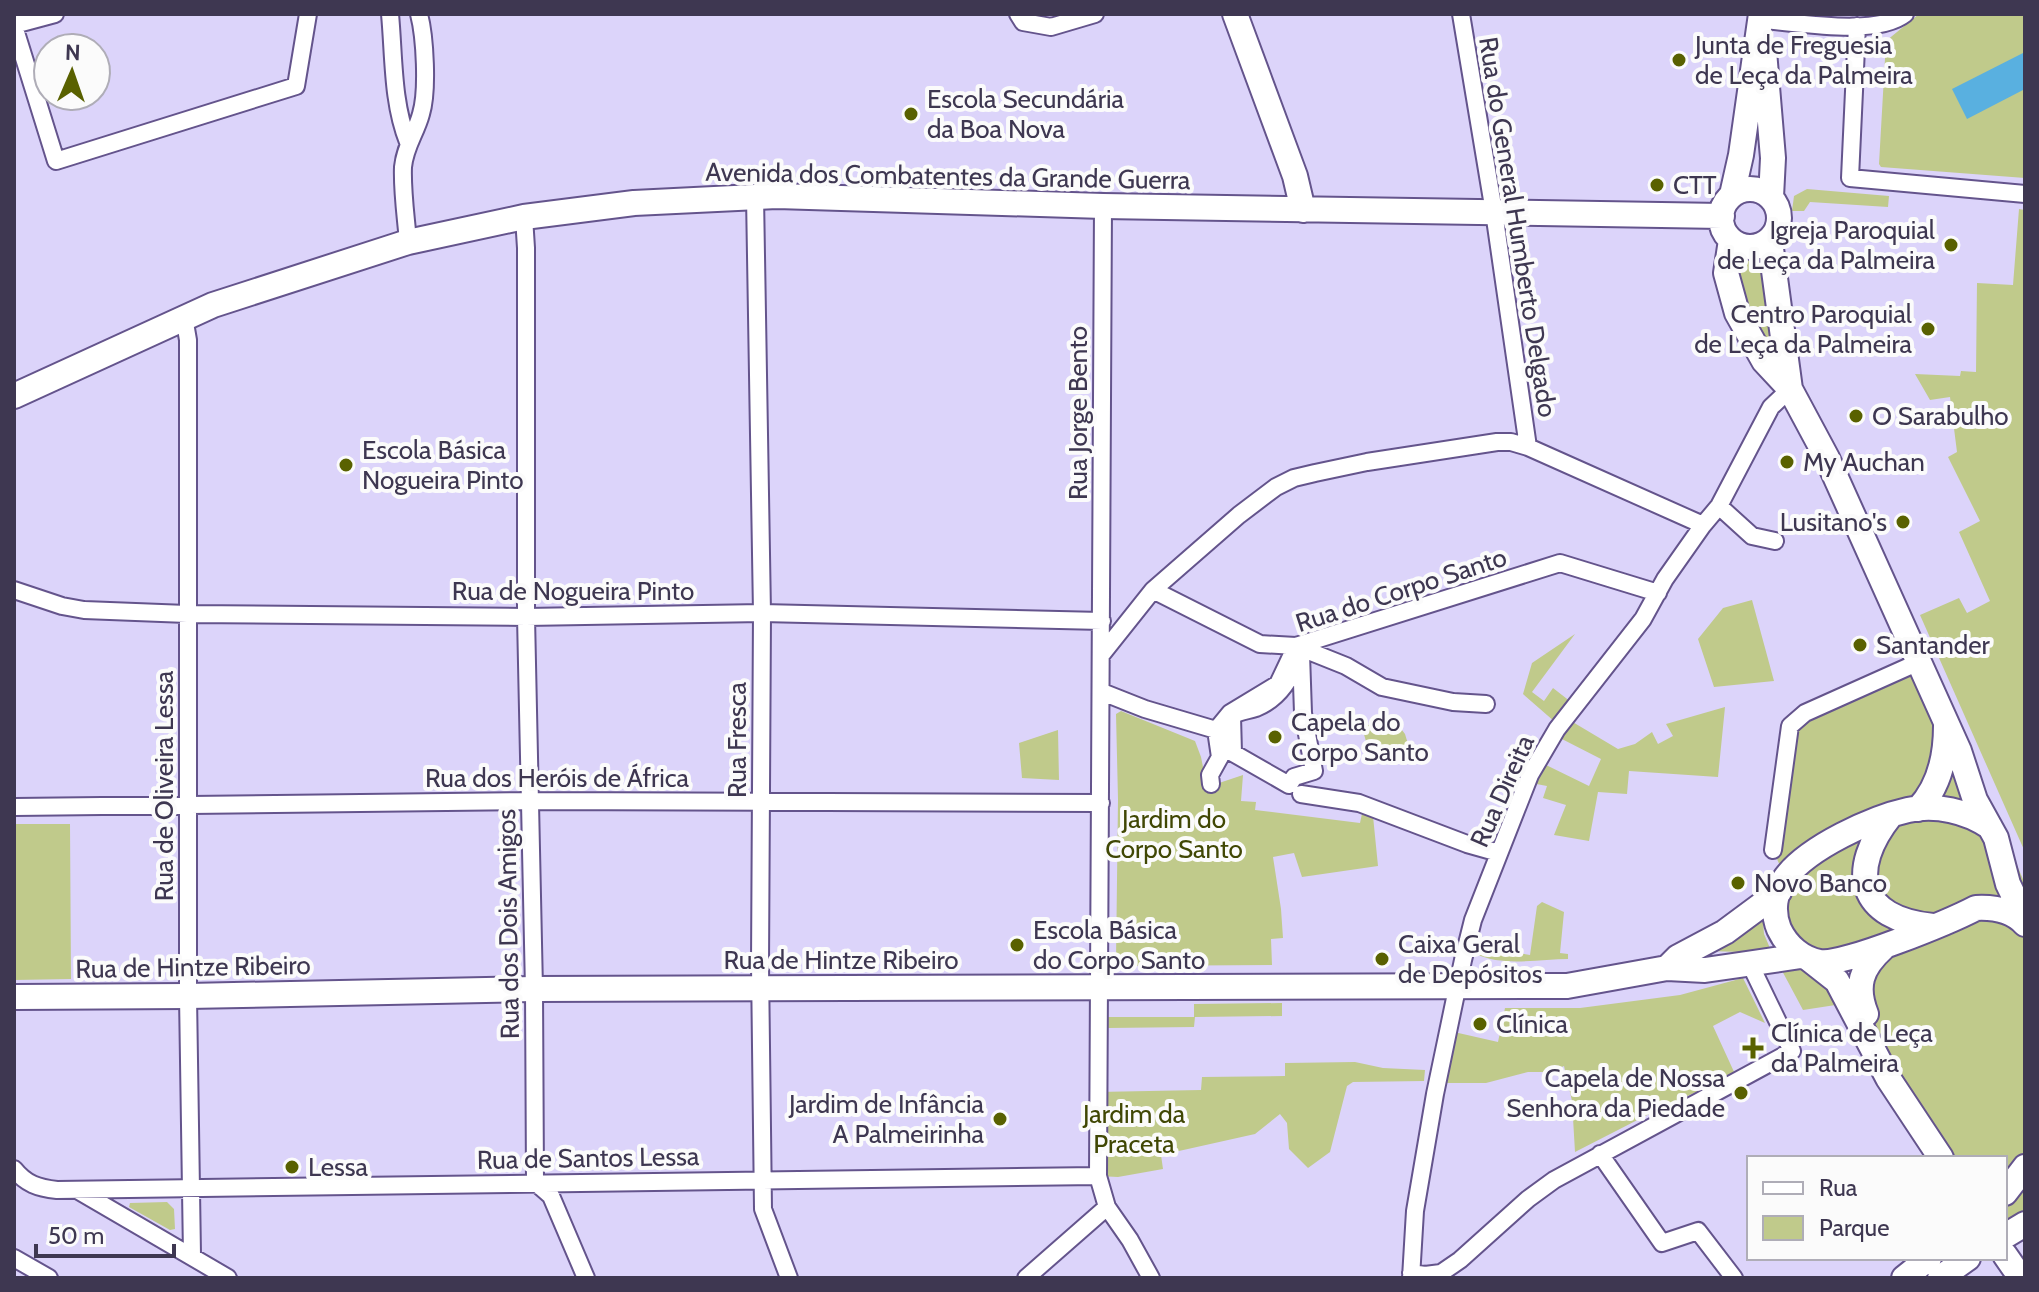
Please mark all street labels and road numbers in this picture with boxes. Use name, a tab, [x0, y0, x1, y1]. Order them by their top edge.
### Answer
street label: Rua do General Humberto Delgado	[1472, 35, 1564, 419]
street label: Avenida dos Combatentes da Grande Guerra	[705, 156, 1191, 196]
street label: Rua Jorge Bento	[1062, 326, 1094, 500]
street label: Rua do Corpo Santo	[1292, 541, 1510, 639]
street label: Rua de Nogueira Pinto	[452, 575, 694, 607]
street label: Rua de Oliveira Lessa	[148, 670, 180, 901]
street label: Rua Fresca	[721, 681, 753, 798]
street label: Rua Direita	[1463, 729, 1541, 852]
street label: Rua dos Heróis de África	[425, 762, 690, 794]
street label: Rua dos Dois Amigos	[490, 808, 526, 1039]
street label: Rua de Hintze Ribeiro	[723, 944, 959, 976]
street label: Rua de Hintze Ribeiro	[75, 949, 311, 985]
street label: Rua de Santos Lessa	[476, 1140, 700, 1176]

